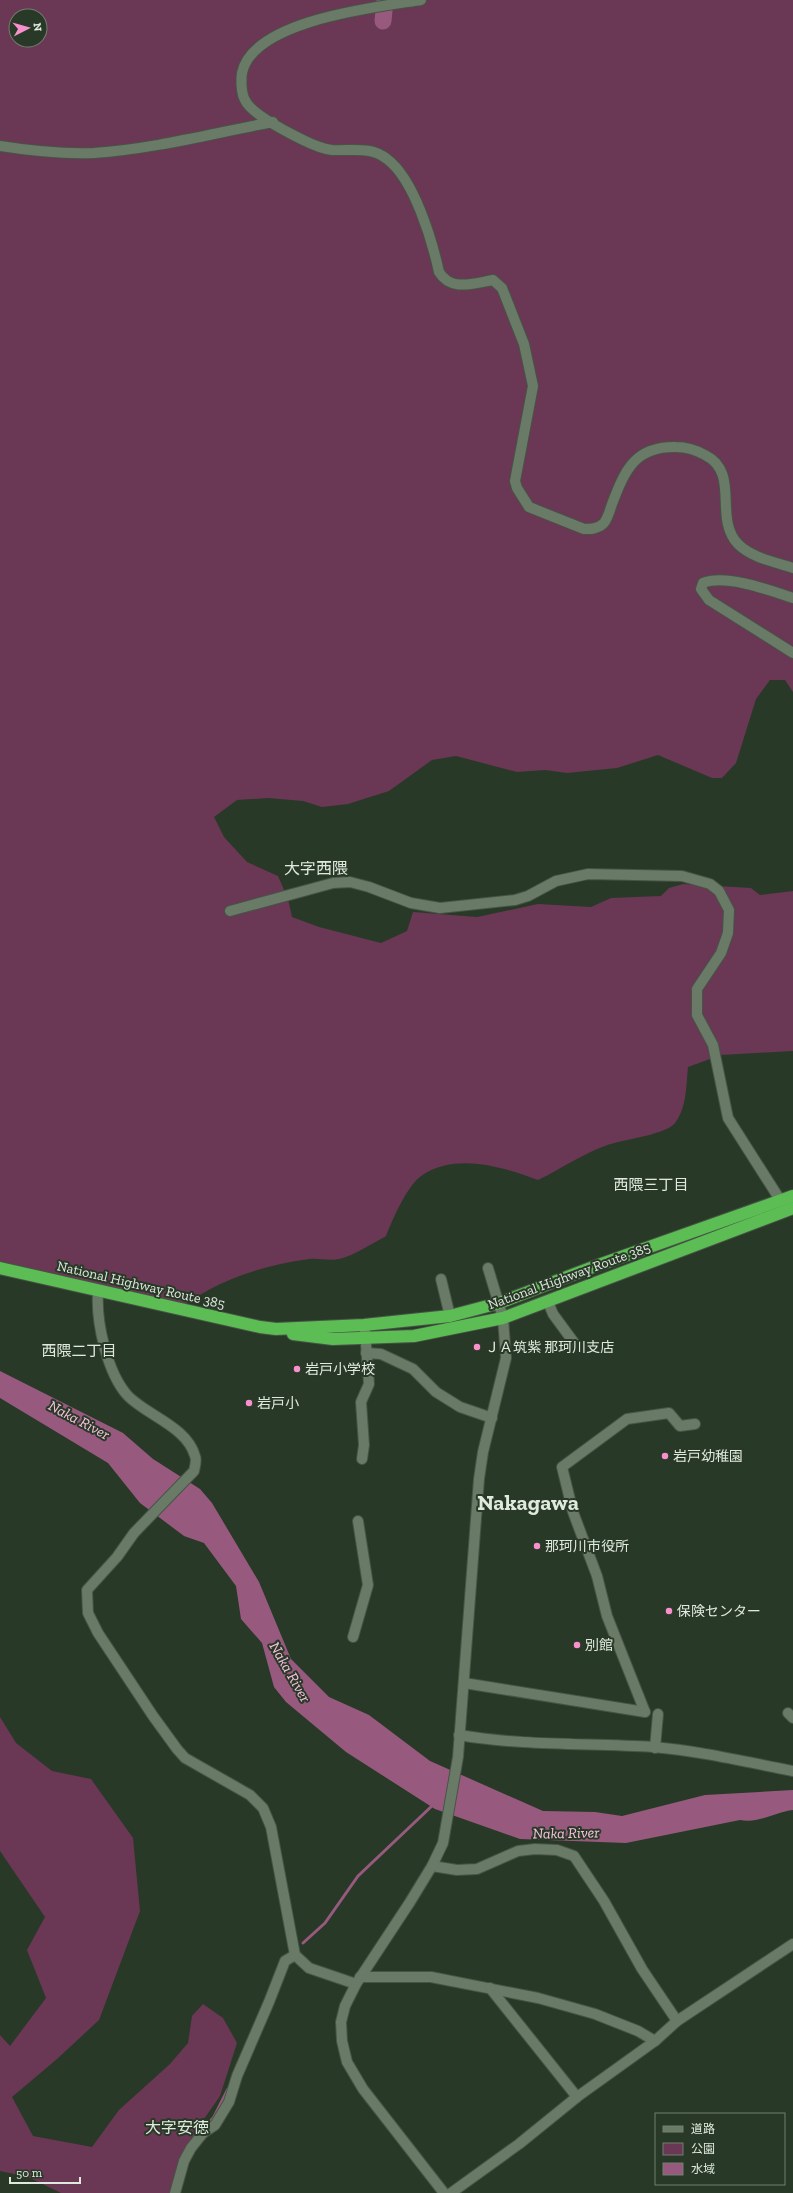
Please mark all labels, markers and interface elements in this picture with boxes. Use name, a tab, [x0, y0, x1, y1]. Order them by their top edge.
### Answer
north arrow	[8, 8, 48, 48]
text: N	[31, 22, 44, 32]
district label: 大字西隈	[284, 859, 348, 878]
district label: 西隈三丁目	[613, 1176, 689, 1194]
street label: National Highway Route 385	[485, 1239, 653, 1313]
street label: National Highway Route 385	[55, 1257, 227, 1313]
place label: ＪＡ筑紫 那珂川支店	[485, 1339, 614, 1356]
district label: 西隈二丁目	[41, 1342, 117, 1360]
marker: ＪＡ筑紫 那珂川支店	[472, 1342, 482, 1352]
place label: 岩戸小学校	[305, 1361, 375, 1378]
marker: 岩戸小学校	[292, 1364, 302, 1374]
place label: 岩戸小	[257, 1395, 299, 1412]
water label: Naka River	[45, 1396, 113, 1444]
marker: 岩戸小	[244, 1398, 254, 1408]
place label: 岩戸幼稚園	[673, 1448, 743, 1465]
marker: 岩戸幼稚園	[660, 1451, 670, 1461]
district label: Nakagawa	[477, 1489, 579, 1516]
place label: 那珂川市役所	[545, 1538, 629, 1555]
marker: 那珂川市役所	[532, 1541, 542, 1551]
place label: 保険センター	[677, 1603, 761, 1620]
marker: 保険センター	[664, 1606, 674, 1616]
place label: 別館	[585, 1637, 613, 1654]
water label: Naka River	[265, 1639, 315, 1706]
marker: 別館	[572, 1640, 582, 1650]
water label: Naka River	[532, 1823, 600, 1843]
legend	[655, 2113, 785, 2185]
district label: 大字安徳	[145, 2118, 209, 2137]
text: 道路	[691, 2122, 715, 2136]
text: 公園	[691, 2142, 715, 2156]
scale bar	[10, 2159, 80, 2185]
text: 水域	[691, 2162, 715, 2176]
text: 50 m	[16, 2166, 43, 2180]

